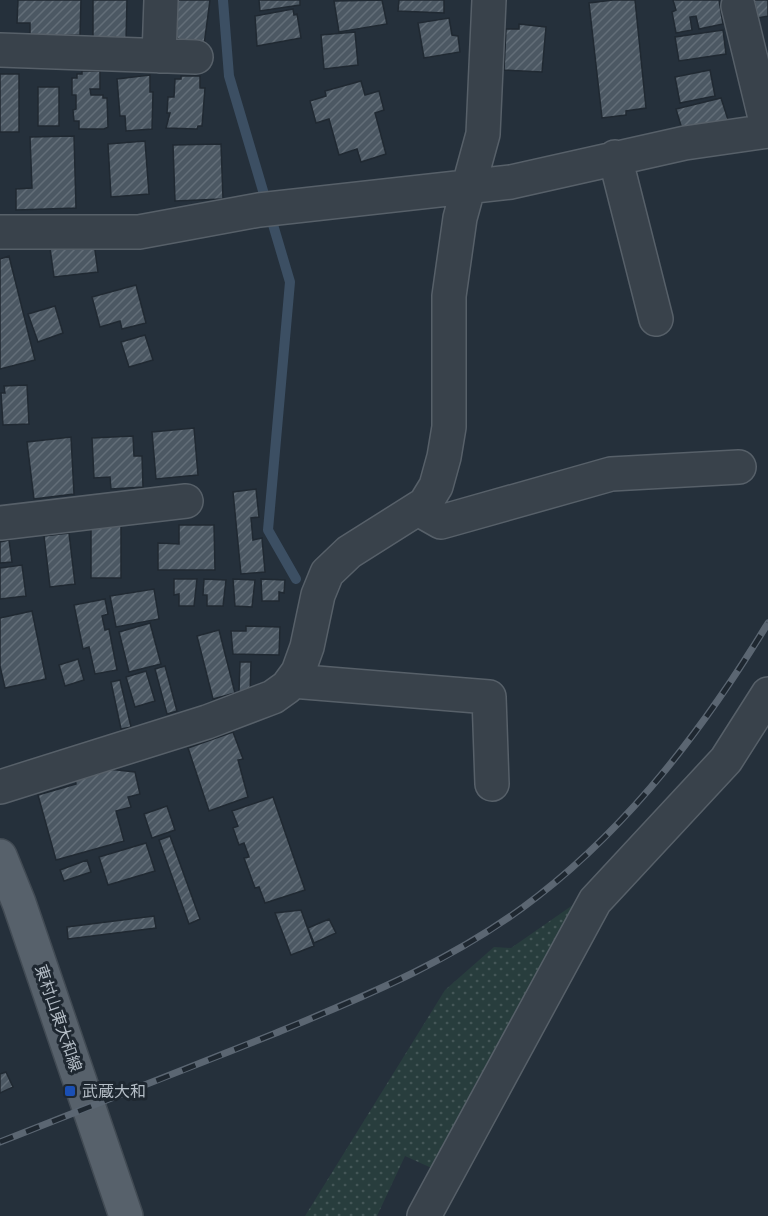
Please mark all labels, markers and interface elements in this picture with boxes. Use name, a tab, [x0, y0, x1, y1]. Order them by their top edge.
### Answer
street label: 東村山東大和線	[31, 962, 87, 1074]
place label: 武蔵大和	[82, 1081, 146, 1101]
marker: 武蔵大和	[63, 1084, 77, 1098]

